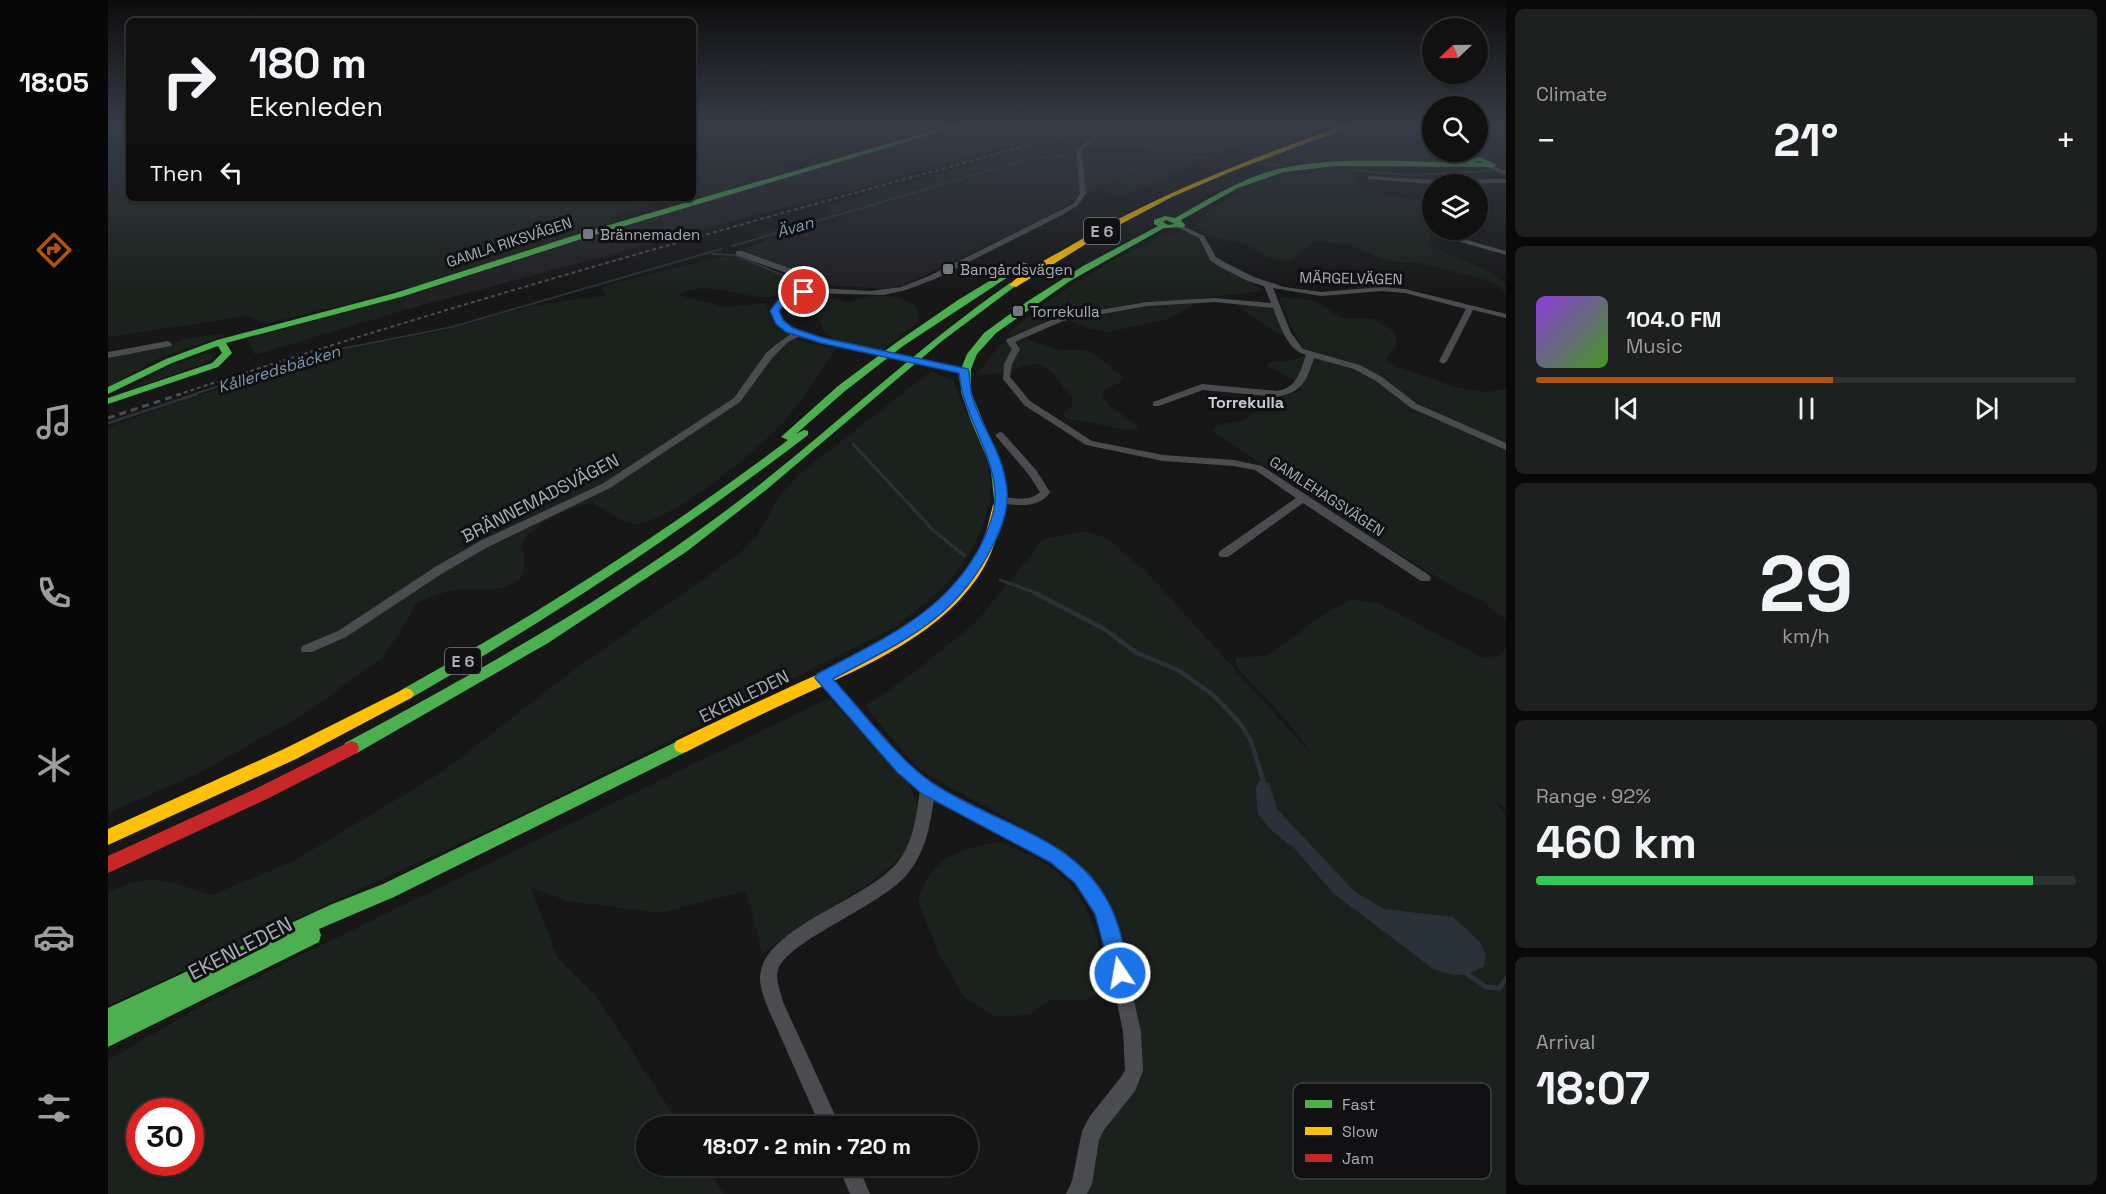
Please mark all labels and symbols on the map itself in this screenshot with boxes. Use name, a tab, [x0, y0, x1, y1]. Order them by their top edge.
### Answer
north arrow	[1422, 18, 1488, 84]
water label: Ävan	[774, 211, 817, 242]
street label: GAMLA RIKSVÄGEN	[444, 213, 574, 271]
road number: E 6	[1084, 218, 1120, 244]
place label: Brännemaden	[600, 225, 700, 244]
marker: Brännemaden	[581, 227, 595, 241]
place label: Bangårdsvägen	[960, 260, 1073, 279]
marker: Bangårdsvägen	[941, 262, 955, 276]
pin	[778, 266, 829, 317]
street label: MÄRGELVÄGEN	[1299, 268, 1403, 288]
place label: Torrekulla	[1030, 302, 1100, 321]
marker: Torrekulla	[1011, 304, 1025, 318]
water label: Kålleredsbäcken	[215, 340, 344, 398]
district label: Torrekulla	[1208, 392, 1284, 413]
street label: BRÄNNEMADSVÄGEN	[457, 448, 623, 548]
street label: GAMLEHAGSVÄGEN	[1266, 452, 1388, 540]
road number: E 6	[445, 648, 481, 674]
street label: EKENLEDEN	[695, 664, 793, 728]
street label: EKENLEDEN	[183, 910, 297, 986]
position arrow	[1088, 941, 1152, 1005]
legend	[1293, 1083, 1491, 1179]
text: Fast	[1342, 1094, 1375, 1115]
speed limit sign: 30	[126, 1098, 204, 1176]
text: Slow	[1342, 1121, 1378, 1142]
text: Jam	[1342, 1148, 1374, 1169]

